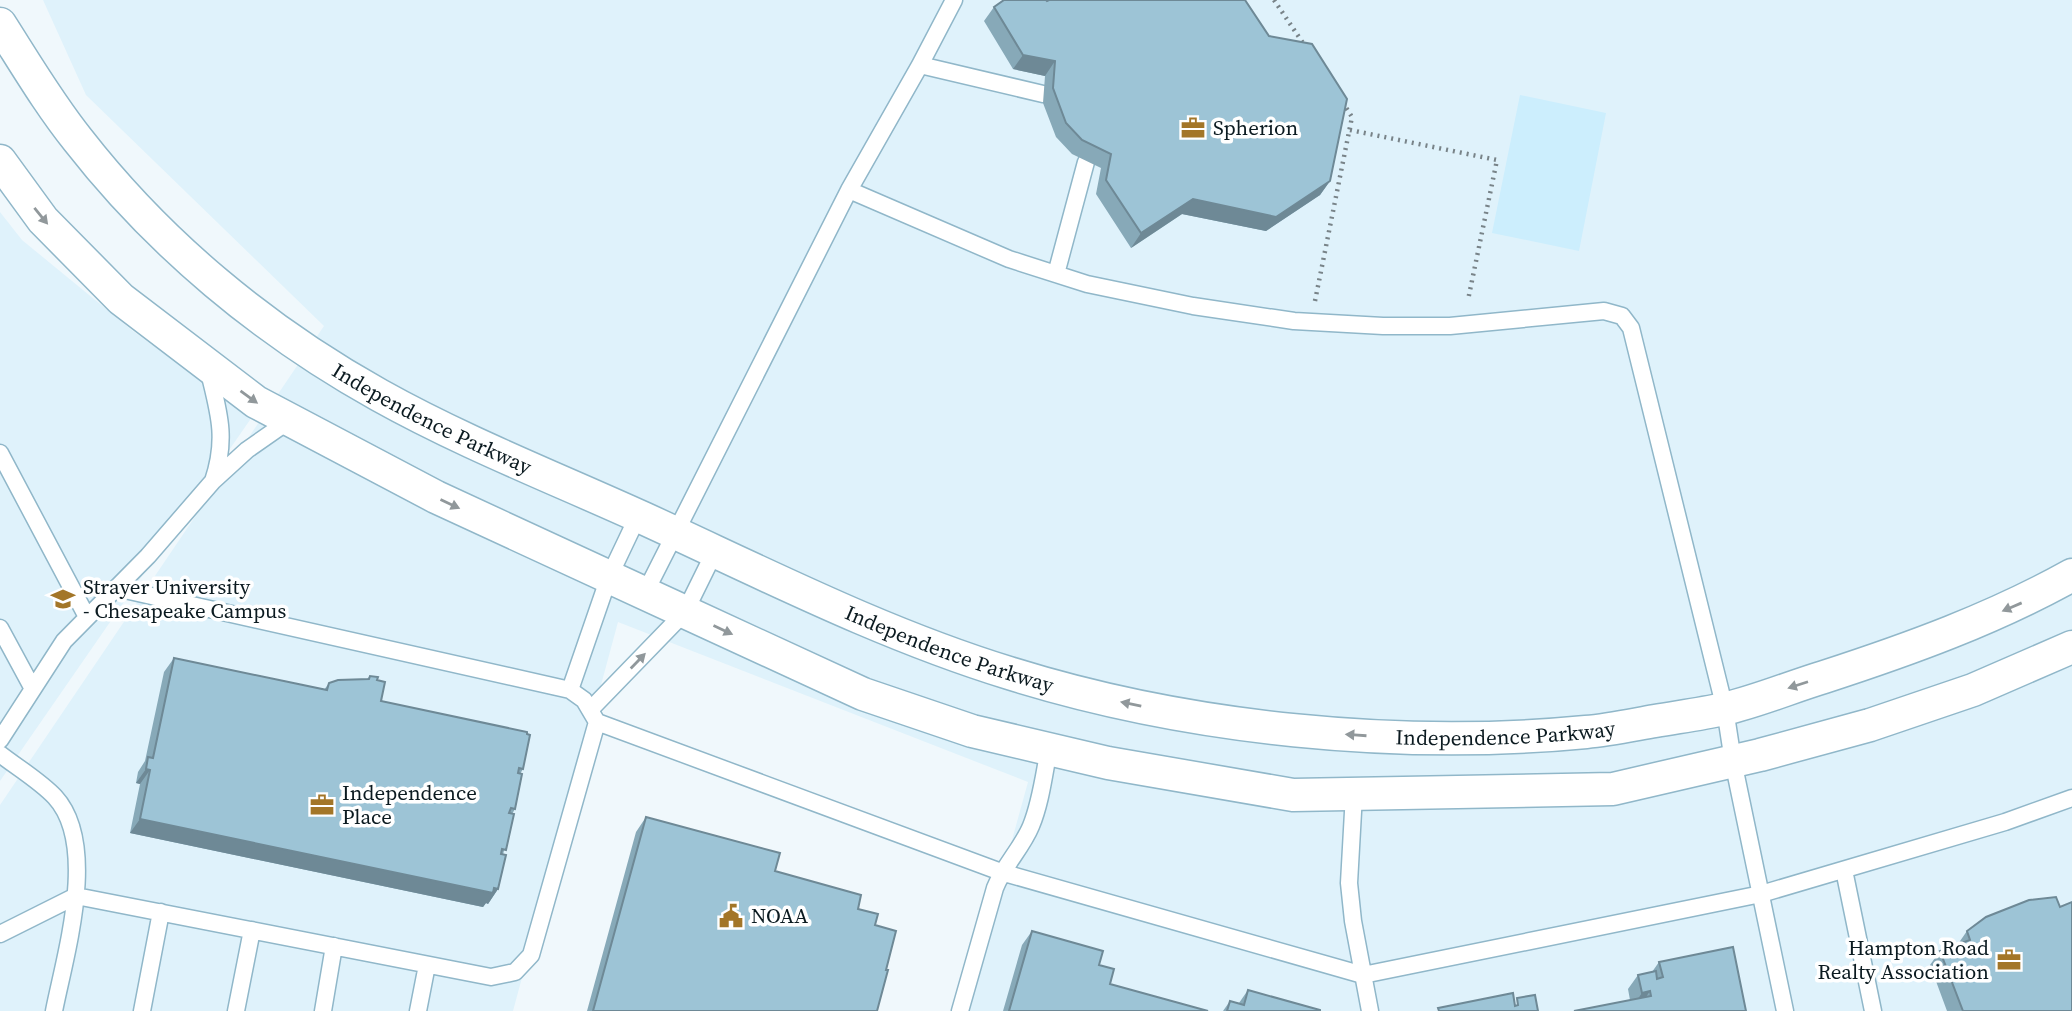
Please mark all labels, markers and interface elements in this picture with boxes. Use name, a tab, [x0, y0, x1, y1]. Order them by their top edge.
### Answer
place label: Spherion	[1213, 113, 1299, 142]
office icon: Spherion	[1179, 114, 1207, 142]
one-way arrow	[33, 207, 49, 225]
street label: Independence Parkway	[327, 356, 536, 481]
one-way arrow	[240, 389, 258, 403]
one-way arrow	[440, 498, 460, 509]
place label: Strayer University - Chesapeake Campus	[83, 572, 286, 625]
school or university icon: Strayer University - Chesapeake Campus	[49, 585, 77, 613]
street label: Independence Parkway	[841, 598, 1057, 699]
one-way arrow	[2001, 602, 2022, 613]
one-way arrow	[713, 624, 733, 635]
one-way arrow	[629, 653, 645, 670]
one-way arrow	[1788, 680, 1809, 691]
one-way arrow	[1120, 698, 1142, 709]
street label: Independence Parkway	[1395, 713, 1617, 752]
one-way arrow	[1345, 729, 1367, 740]
place label: Independence Place	[342, 778, 477, 831]
office icon: Independence Place	[308, 791, 336, 819]
place label: NOAA	[751, 901, 808, 930]
public building icon: NOAA	[717, 902, 745, 930]
place label: Hampton Road Realty Association	[1817, 933, 1989, 986]
office icon: Hampton Road Realty Association	[1995, 946, 2023, 974]

